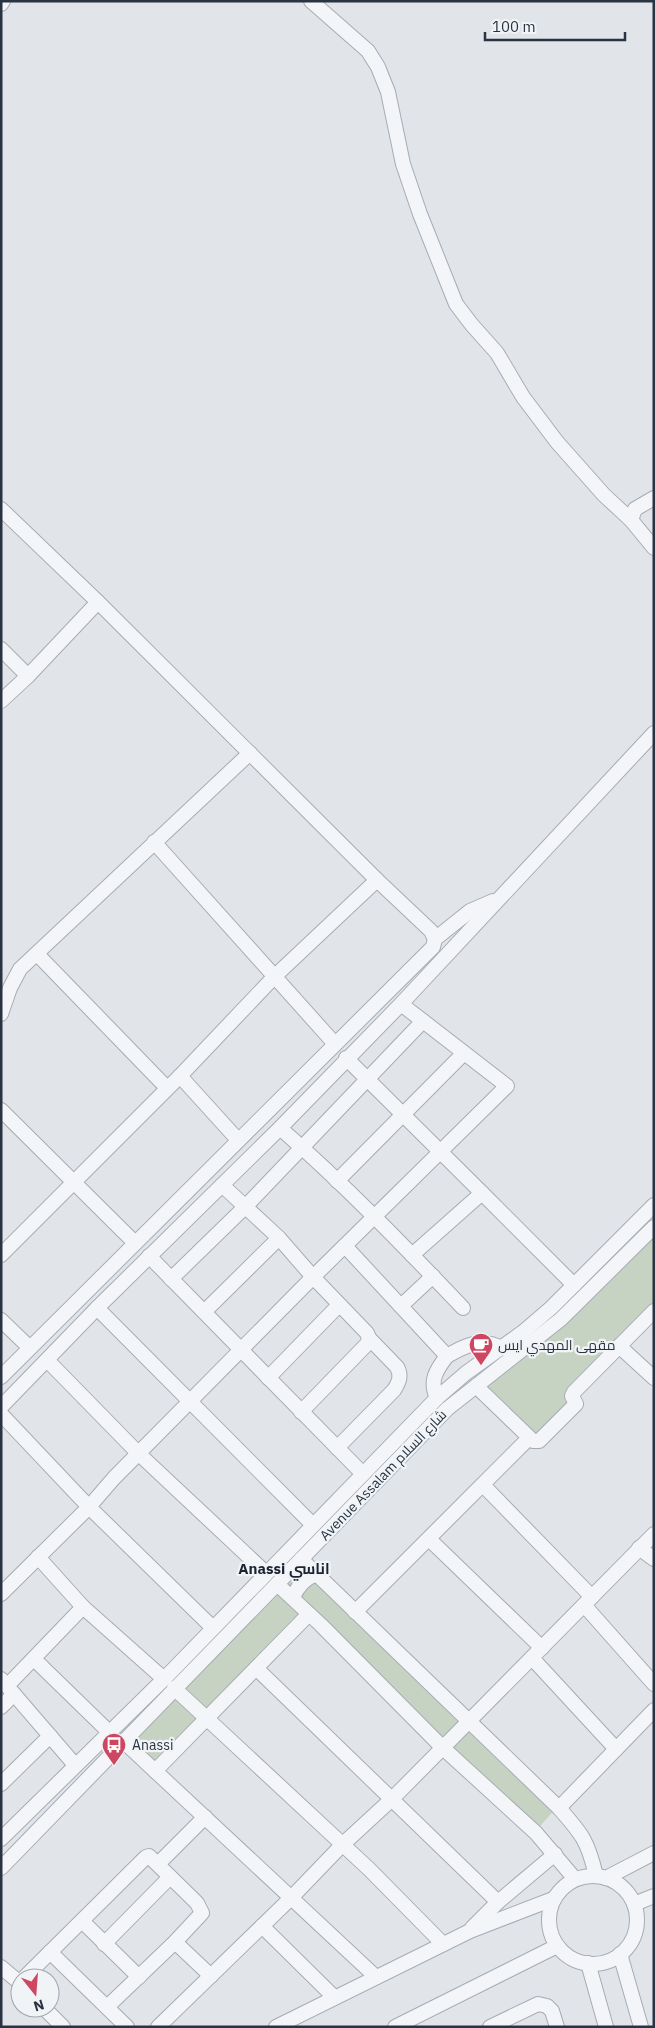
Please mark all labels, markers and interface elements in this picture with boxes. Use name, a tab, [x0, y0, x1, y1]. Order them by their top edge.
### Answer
scale bar	[485, 10, 625, 42]
text: 100 m	[492, 17, 536, 36]
cafe icon: مقهى المهدي ايس	[468, 1332, 494, 1366]
place label: مقهى المهدي ايس	[498, 1336, 615, 1357]
street label: Avenue Assalam شارع السلام	[316, 1406, 451, 1545]
district label: Anassi اناسي	[238, 1559, 330, 1581]
bus stop icon: Anassi	[101, 1732, 127, 1766]
place label: Anassi	[132, 1736, 173, 1754]
north arrow	[10, 1968, 60, 2018]
text: N	[31, 1995, 46, 2016]

